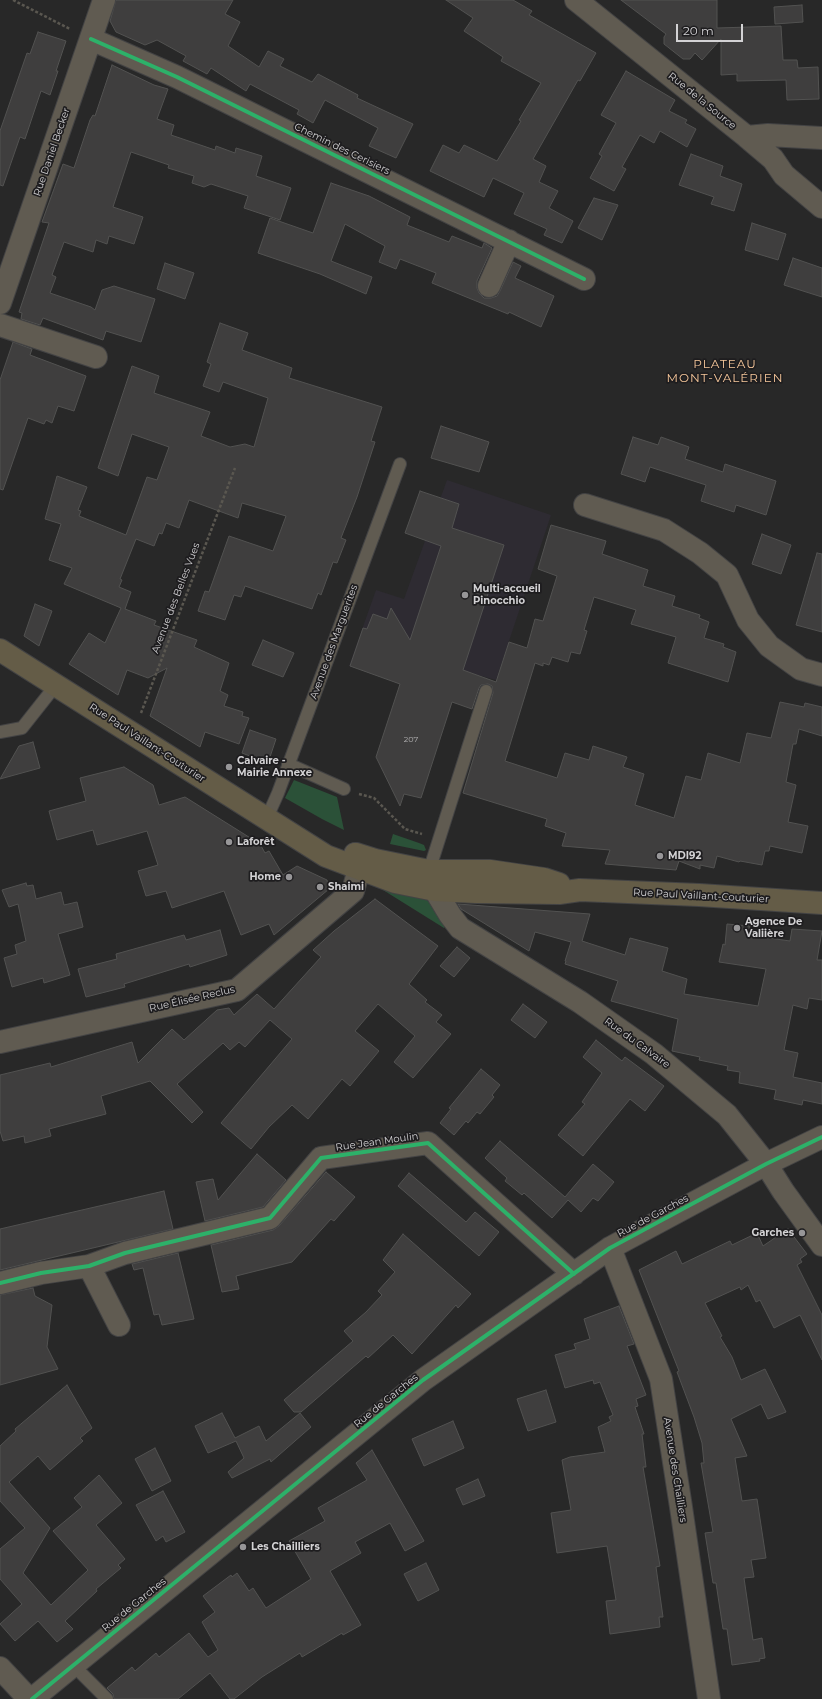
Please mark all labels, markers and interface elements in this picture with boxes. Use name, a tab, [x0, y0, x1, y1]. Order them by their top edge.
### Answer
scale bar	[678, 16, 745, 42]
text: 20 m	[683, 23, 714, 38]
street label: Rue de la Source	[666, 70, 738, 132]
street label: Rue Daniel Becker	[31, 106, 73, 198]
street label: Chemin des Cerisiers	[292, 121, 392, 177]
district label: PLATEAU MONT-VALÉRIEN	[667, 357, 783, 385]
street label: Avenue des Belles Vues	[149, 541, 203, 655]
street label: Avenue des Marguerites	[308, 583, 360, 701]
place label: Multi-accueil Pinocchio	[473, 583, 541, 606]
marker: Multi-accueil Pinocchio	[460, 590, 470, 600]
street label: Rue Paul Vaillant-Couturier	[87, 701, 207, 785]
house number: 207	[404, 735, 418, 745]
place label: Calvaire - Mairie Annexe	[237, 755, 312, 778]
marker: Calvaire - Mairie Annexe	[224, 762, 234, 772]
place label: Laforêt	[237, 836, 274, 848]
marker: Laforêt	[224, 837, 234, 847]
place label: MDI92	[668, 850, 701, 862]
marker: MDI92	[655, 851, 665, 861]
place label: Home	[250, 871, 281, 883]
marker: Home	[284, 872, 294, 882]
place label: Shaimi	[328, 881, 364, 893]
marker: Shaimi	[315, 882, 325, 892]
street label: Rue Paul Vaillant-Couturier	[633, 886, 769, 906]
place label: Agence De Valiière	[745, 916, 802, 940]
marker: Agence De Valiière	[732, 923, 742, 933]
street label: Rue Élisée Reclus	[148, 983, 236, 1015]
street label: Rue du Calvaire	[602, 1015, 672, 1071]
street label: Rue Jean Moulin	[335, 1130, 419, 1154]
street label: Rue de Garches	[615, 1192, 691, 1240]
place label: Garches	[751, 1227, 794, 1239]
marker: Garches	[797, 1228, 807, 1238]
street label: Rue de Garches	[352, 1372, 420, 1430]
street label: Avenue des Chailliers	[661, 1417, 689, 1523]
place label: Les Chailliers	[251, 1541, 320, 1553]
marker: Les Chailliers	[238, 1542, 248, 1552]
street label: Rue de Garches	[100, 1576, 168, 1634]

